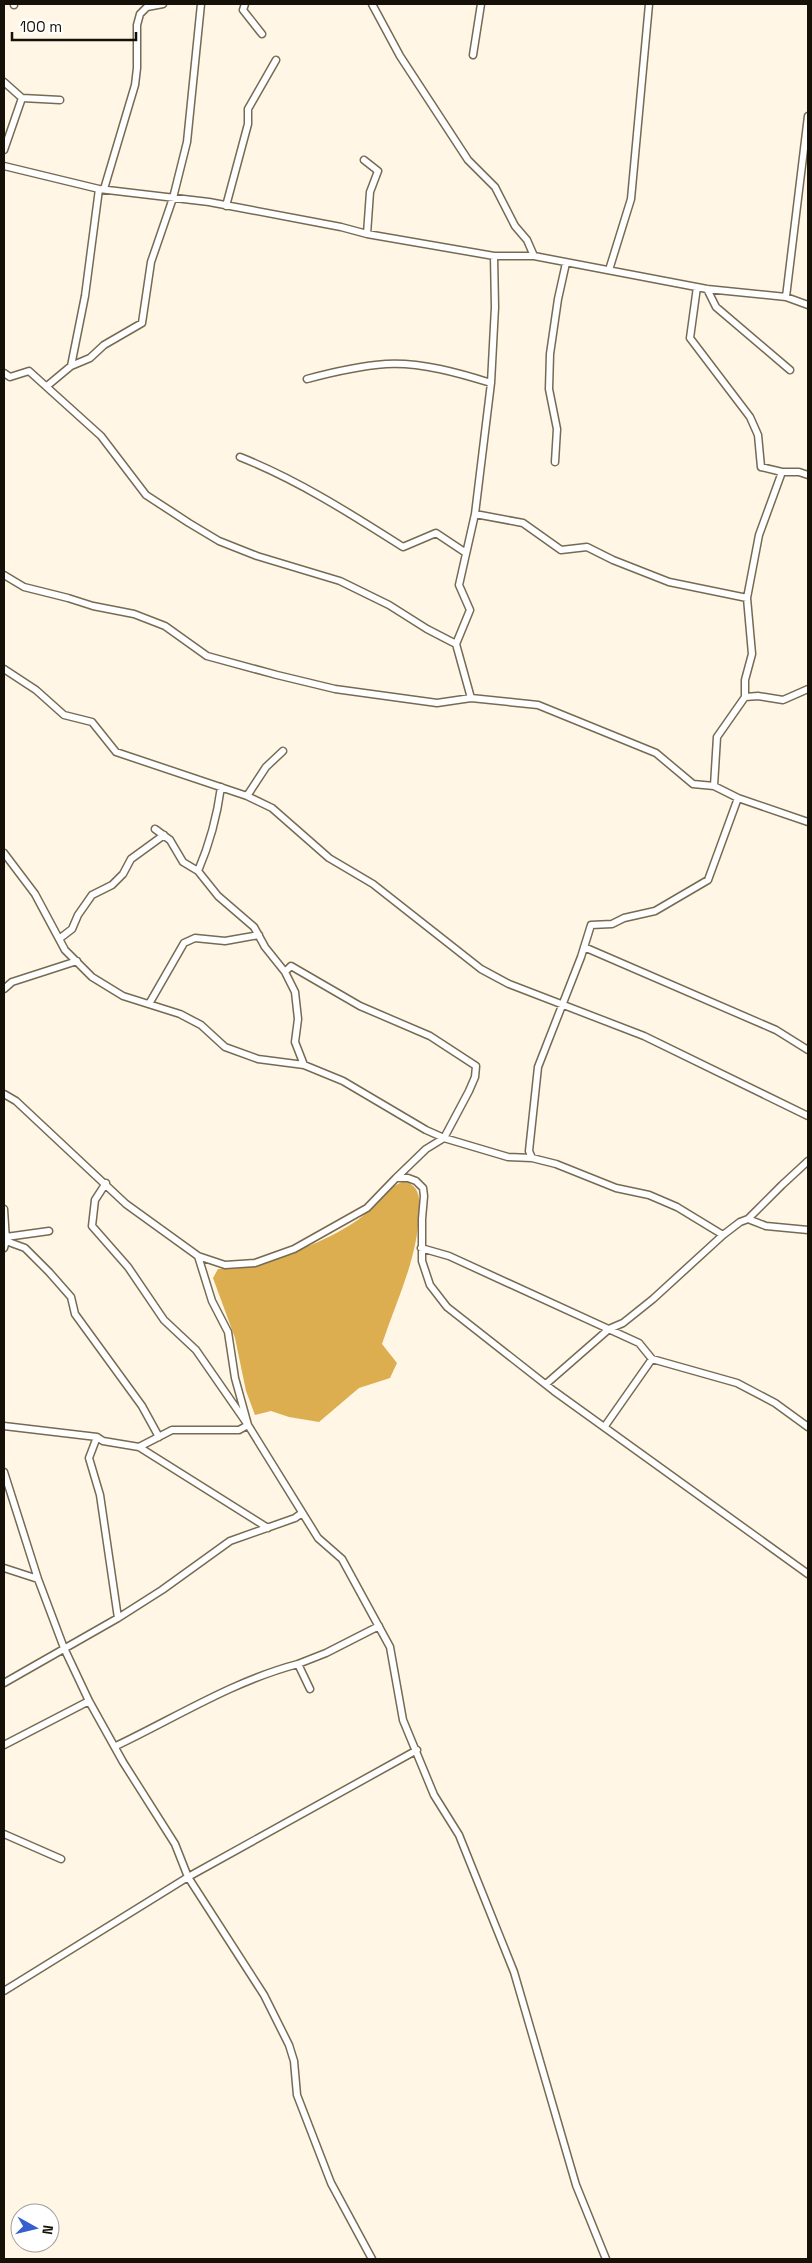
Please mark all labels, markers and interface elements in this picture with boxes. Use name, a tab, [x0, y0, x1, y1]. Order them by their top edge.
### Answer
scale bar	[12, 10, 136, 42]
text: 100 m	[20, 17, 62, 36]
north arrow	[10, 2203, 60, 2253]
text: N	[38, 2224, 57, 2236]

